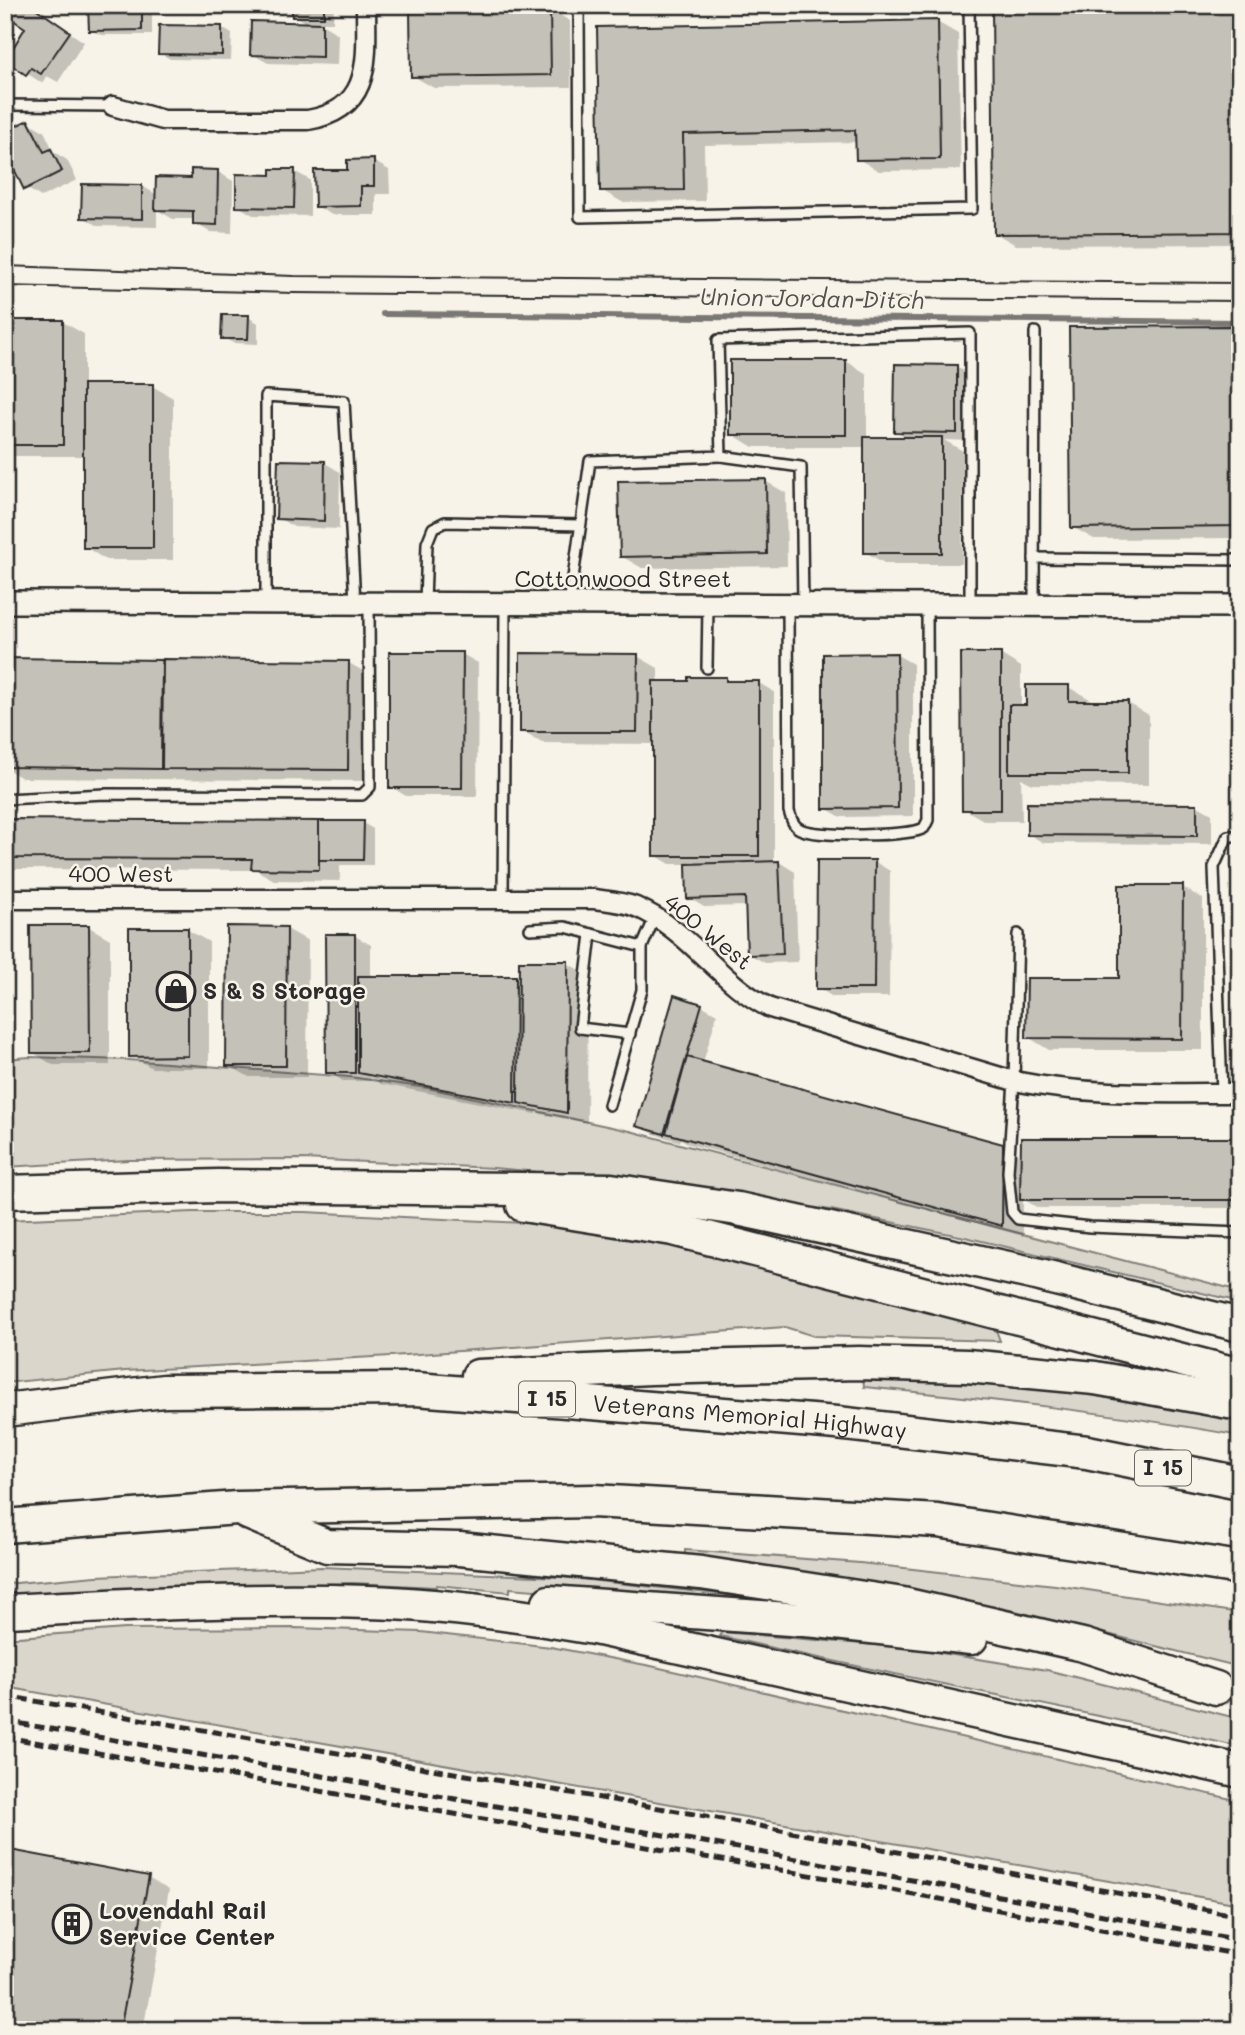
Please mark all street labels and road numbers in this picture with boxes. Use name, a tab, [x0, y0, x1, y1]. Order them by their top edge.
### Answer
street label: Cottonwood Street	[515, 563, 731, 593]
street label: 400 West	[69, 858, 173, 888]
street label: 400 West	[658, 887, 759, 976]
road number: I 15	[519, 1382, 575, 1416]
street label: Veterans Memorial Highway	[592, 1387, 909, 1445]
road number: I 15	[1135, 1450, 1191, 1486]

